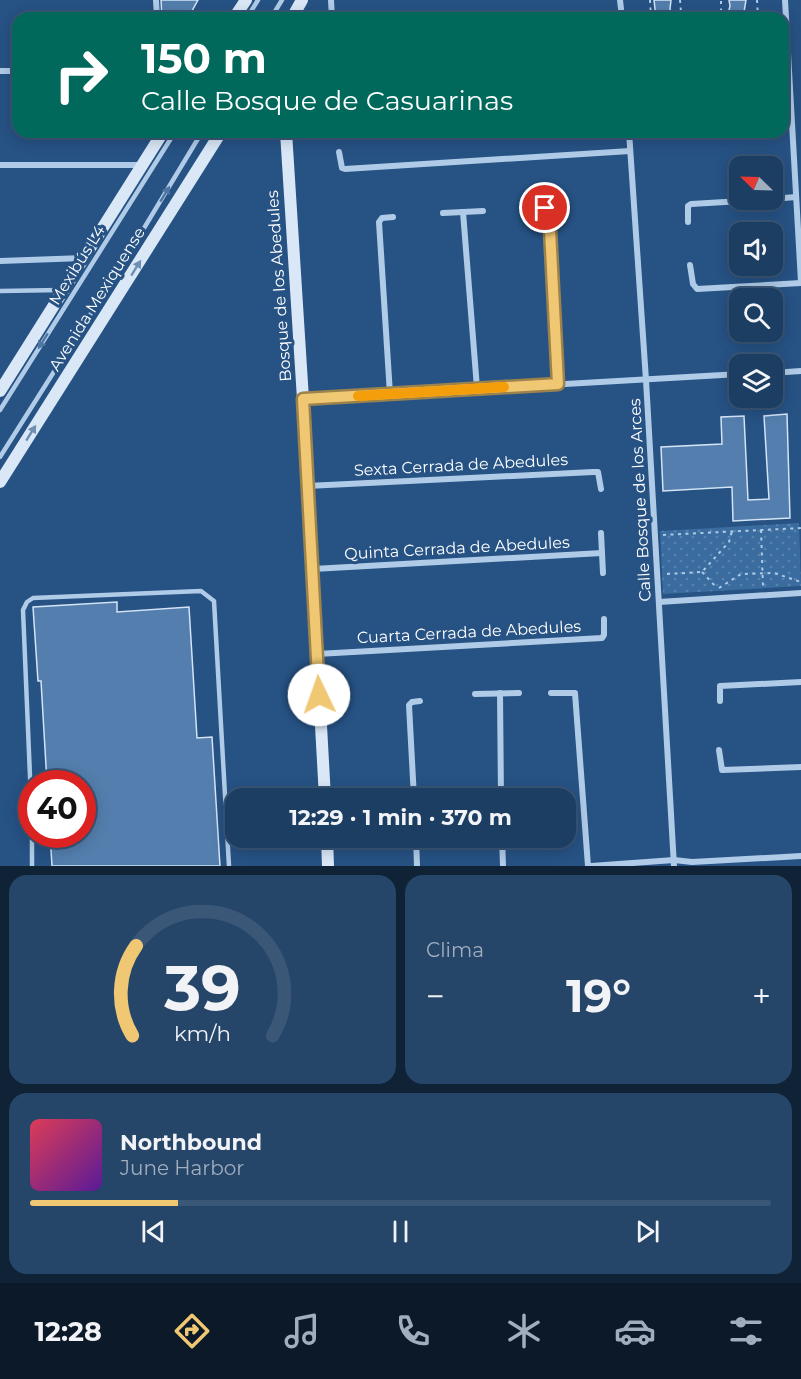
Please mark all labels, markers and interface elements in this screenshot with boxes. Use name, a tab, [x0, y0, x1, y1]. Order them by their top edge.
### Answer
text: 150 m	[141, 32, 267, 84]
icon: right	[42, 36, 120, 114]
text: Calle Bosque de Casuarinas	[141, 84, 513, 117]
north arrow	[729, 156, 783, 210]
map controls	[729, 156, 783, 408]
pin	[519, 182, 570, 233]
one-way arrow	[159, 186, 170, 202]
street label: Bosque de los Abedules	[263, 190, 295, 382]
icon: arrive	[528, 191, 561, 224]
street label: Mexibús L4	[45, 221, 109, 308]
button: sound	[729, 222, 783, 276]
street label: Avenida Mexiquense	[45, 224, 149, 374]
one-way arrow	[130, 260, 141, 276]
button: search	[729, 288, 783, 342]
one-way arrow	[38, 333, 49, 349]
button: layers	[729, 354, 783, 408]
street label: Calle Bosque de los Arces	[625, 398, 655, 602]
one-way arrow	[26, 425, 37, 441]
street label: Sexta Cerrada de Abedules	[353, 450, 569, 480]
street label: Quinta Cerrada de Abedules	[344, 533, 570, 563]
street label: Cuarta Cerrada de Abedules	[356, 617, 582, 647]
position arrow	[287, 663, 351, 727]
speed limit sign: 40	[18, 770, 96, 848]
text: 12:29 · 1 min · 370 m	[289, 804, 512, 831]
text: Clima	[426, 938, 484, 962]
text: 39	[163, 950, 241, 1026]
text: 19°	[566, 968, 631, 1023]
text: −	[426, 976, 445, 1016]
text: +	[752, 976, 771, 1016]
text: km/h	[174, 1021, 231, 1047]
text: Northbound	[120, 1129, 262, 1156]
text: June Harbor	[120, 1156, 244, 1180]
icon: previous	[137, 1215, 170, 1248]
icon: pause	[384, 1215, 417, 1248]
icon: next	[631, 1215, 664, 1248]
icon: directions	[171, 1310, 213, 1352]
icon: music	[281, 1310, 323, 1352]
icon: phone	[392, 1310, 434, 1352]
icon: climate	[503, 1310, 545, 1352]
icon: car	[614, 1310, 656, 1352]
icon: filters	[725, 1310, 767, 1352]
text: 12:28	[34, 1315, 102, 1348]

